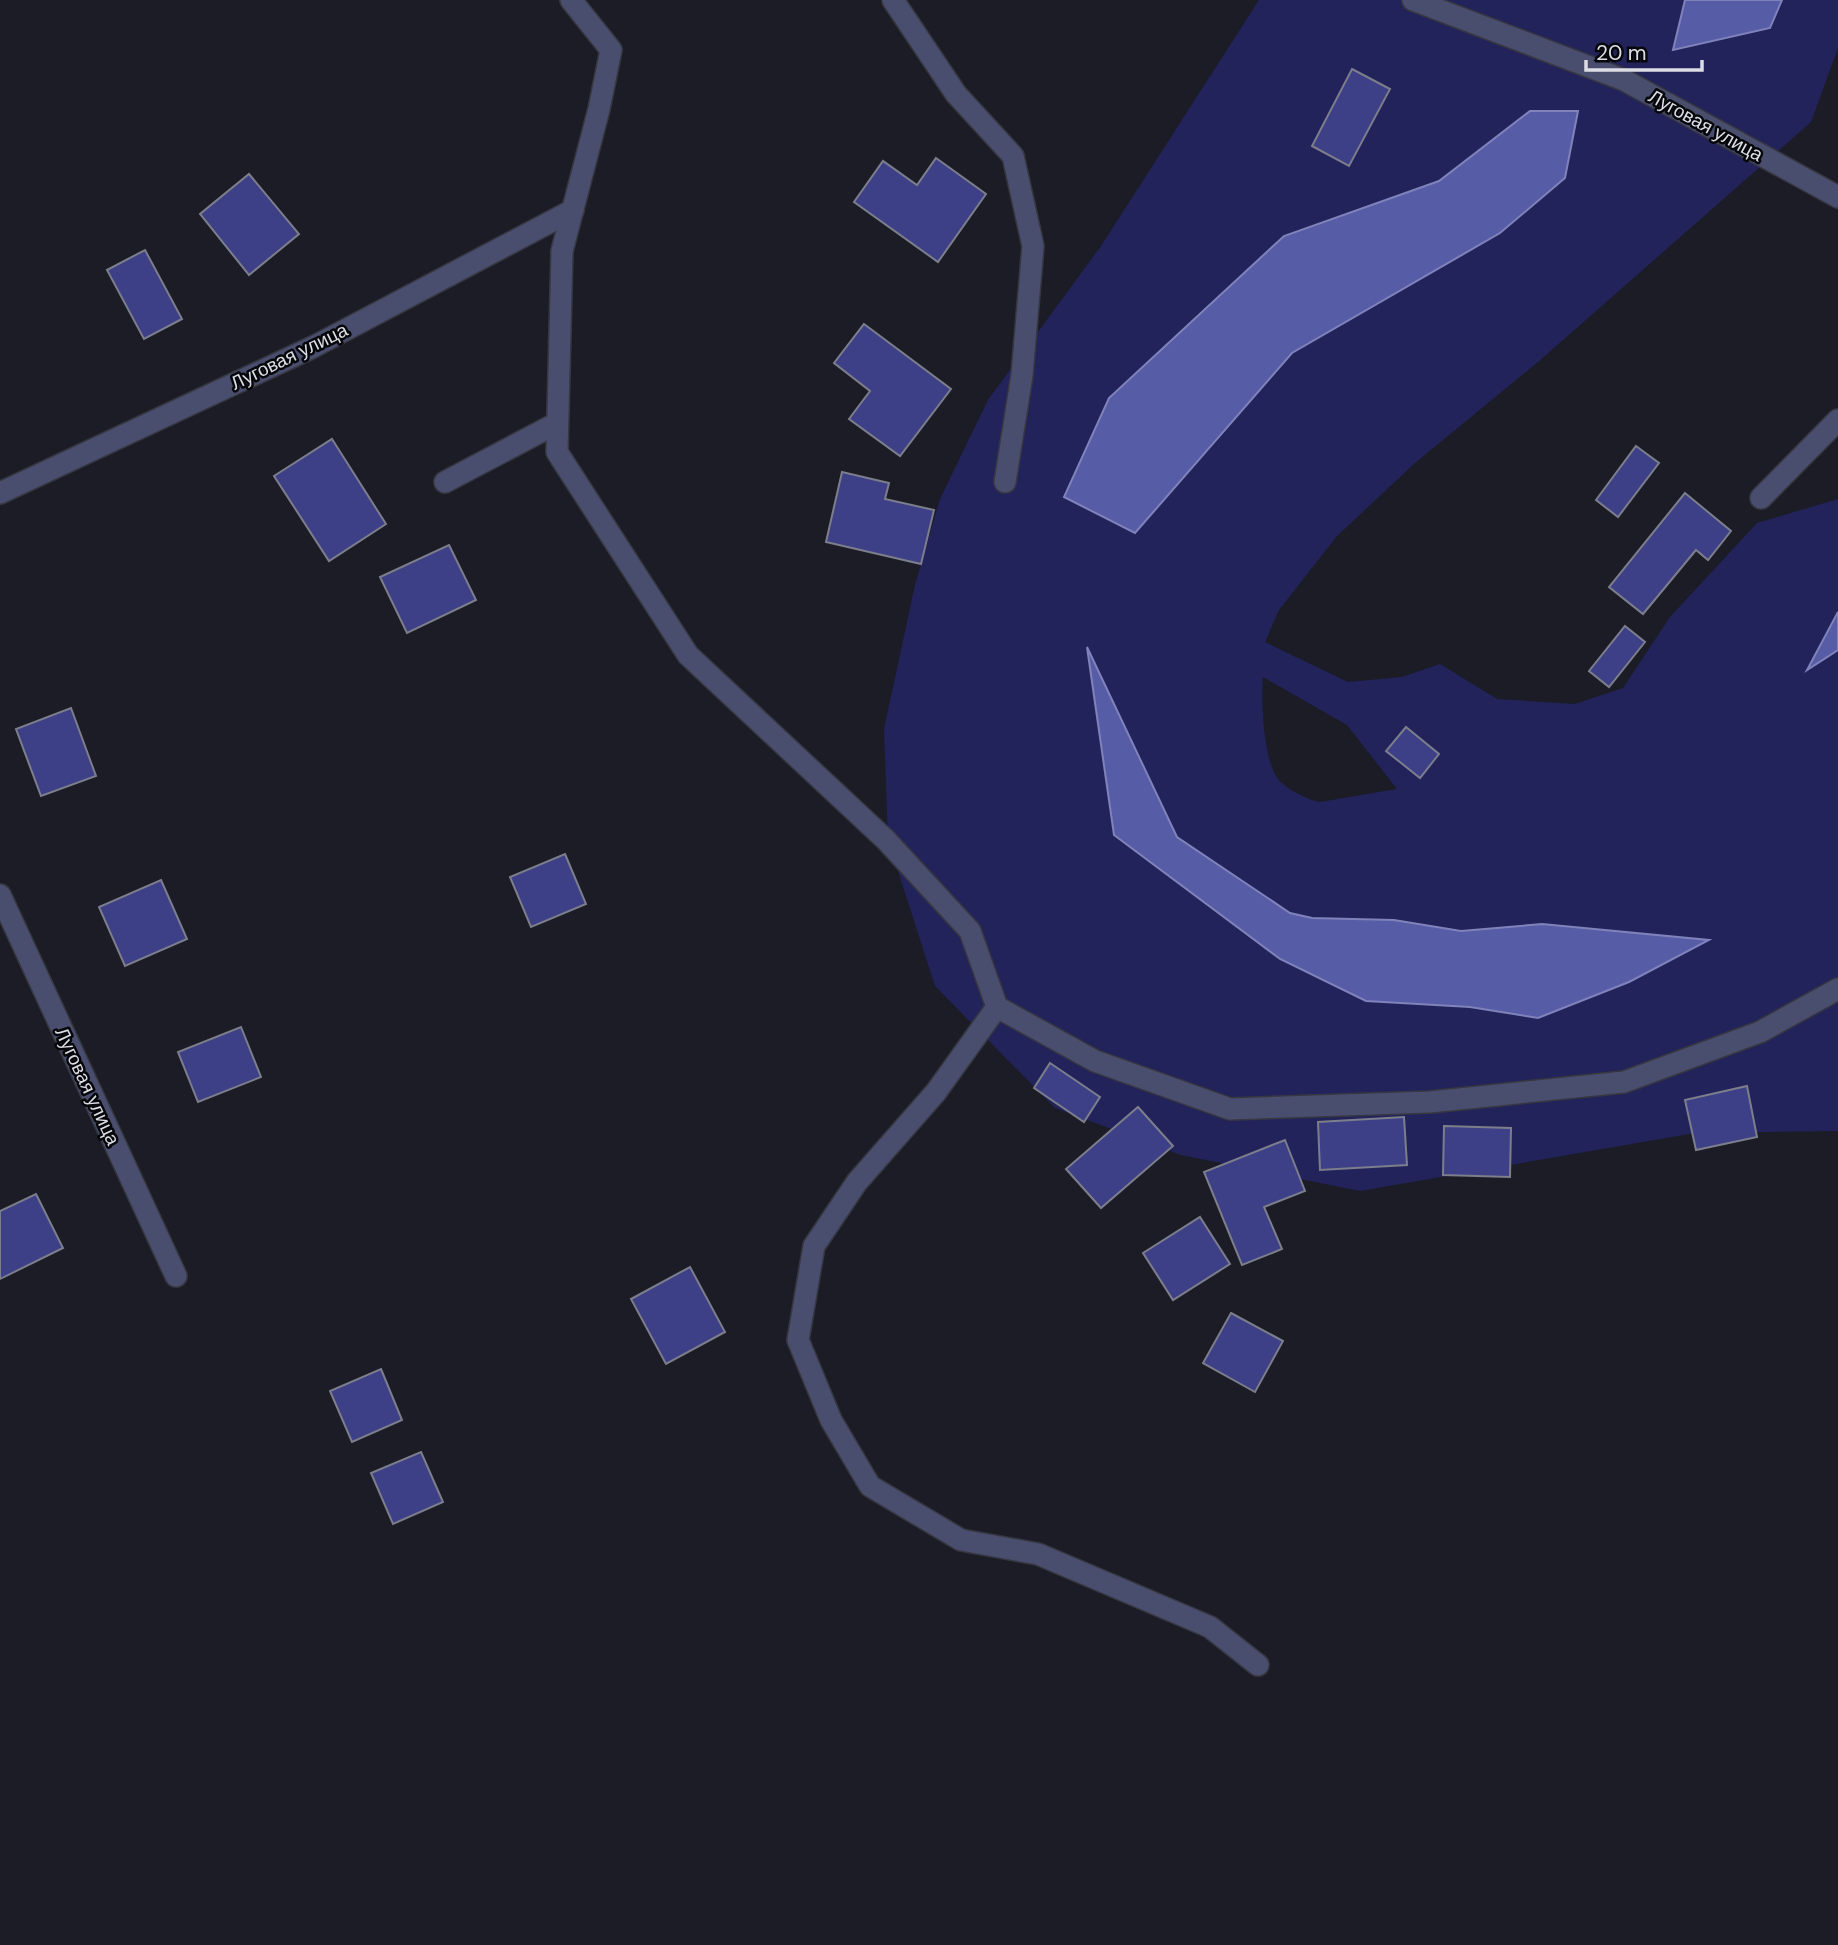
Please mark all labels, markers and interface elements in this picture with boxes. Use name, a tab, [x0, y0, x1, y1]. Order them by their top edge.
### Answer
scale bar	[1586, 28, 1702, 72]
text: 20 m	[1596, 39, 1647, 67]
street label: Луговая улица	[1644, 84, 1768, 167]
street label: Луговая улица	[227, 317, 352, 396]
street label: Луговая улица	[49, 1023, 126, 1150]

